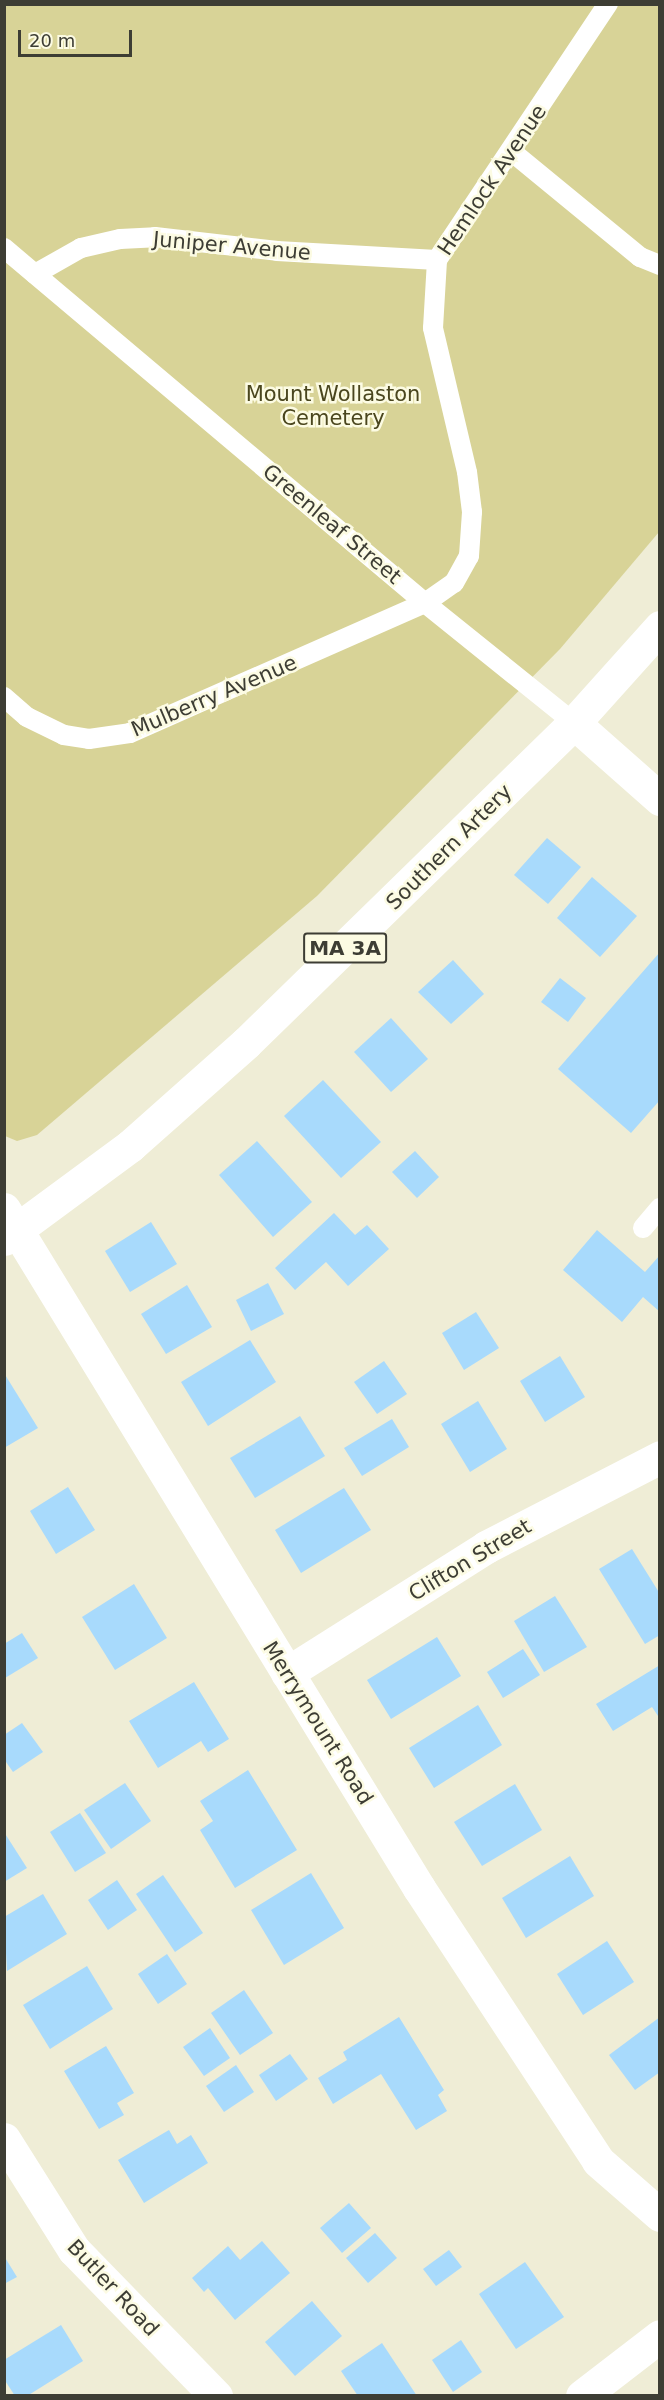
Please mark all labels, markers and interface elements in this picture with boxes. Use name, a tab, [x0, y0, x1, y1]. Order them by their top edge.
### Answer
scale bar	[21, 18, 135, 56]
text: 20 m	[29, 30, 75, 51]
street label: Hemlock Avenue	[432, 100, 552, 260]
street label: Juniper Avenue	[152, 227, 312, 265]
park label: Mount Wollaston Cemetery	[246, 381, 420, 431]
street label: Greenleaf Street	[258, 459, 406, 589]
street label: Mulberry Avenue	[127, 650, 301, 742]
street label: Southern Artery	[381, 779, 517, 915]
road number: MA 3A	[303, 931, 387, 965]
street label: Clifton Street	[404, 1514, 536, 1606]
street label: Merrymount Road	[258, 1637, 378, 1809]
street label: Butler Road	[62, 2235, 164, 2341]

